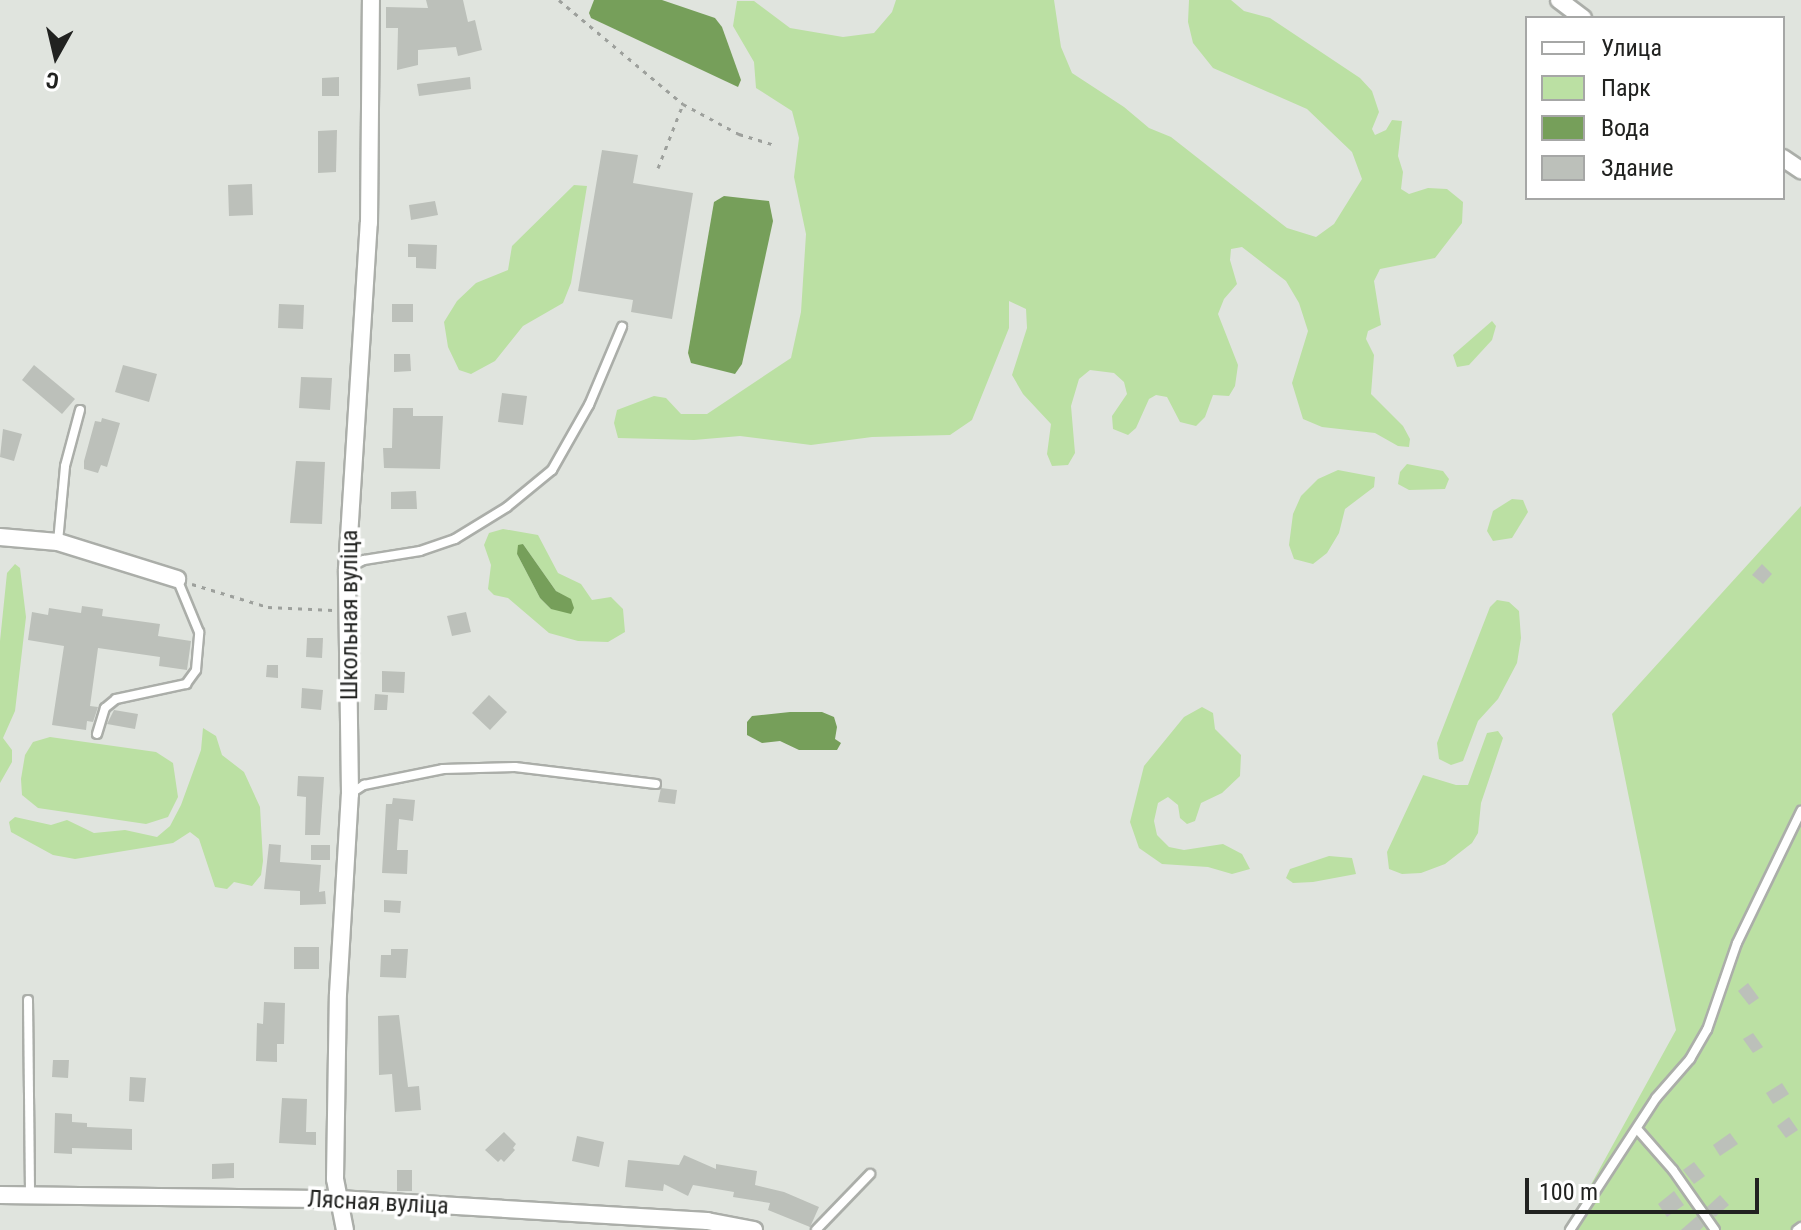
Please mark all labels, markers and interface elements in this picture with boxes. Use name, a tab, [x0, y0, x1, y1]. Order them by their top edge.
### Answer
north arrow	[16, 16, 96, 96]
legend	[1525, 16, 1785, 200]
text: Улица	[1601, 34, 1662, 62]
text: С	[45, 67, 61, 94]
text: Парк	[1601, 74, 1651, 102]
text: Вода	[1601, 114, 1650, 142]
text: Здание	[1601, 154, 1673, 182]
street label: Школьная вуліца	[336, 530, 364, 700]
scale bar	[1529, 1162, 1763, 1212]
text: 100 m	[1539, 1178, 1598, 1206]
street label: Лясная вуліца	[307, 1185, 449, 1221]

